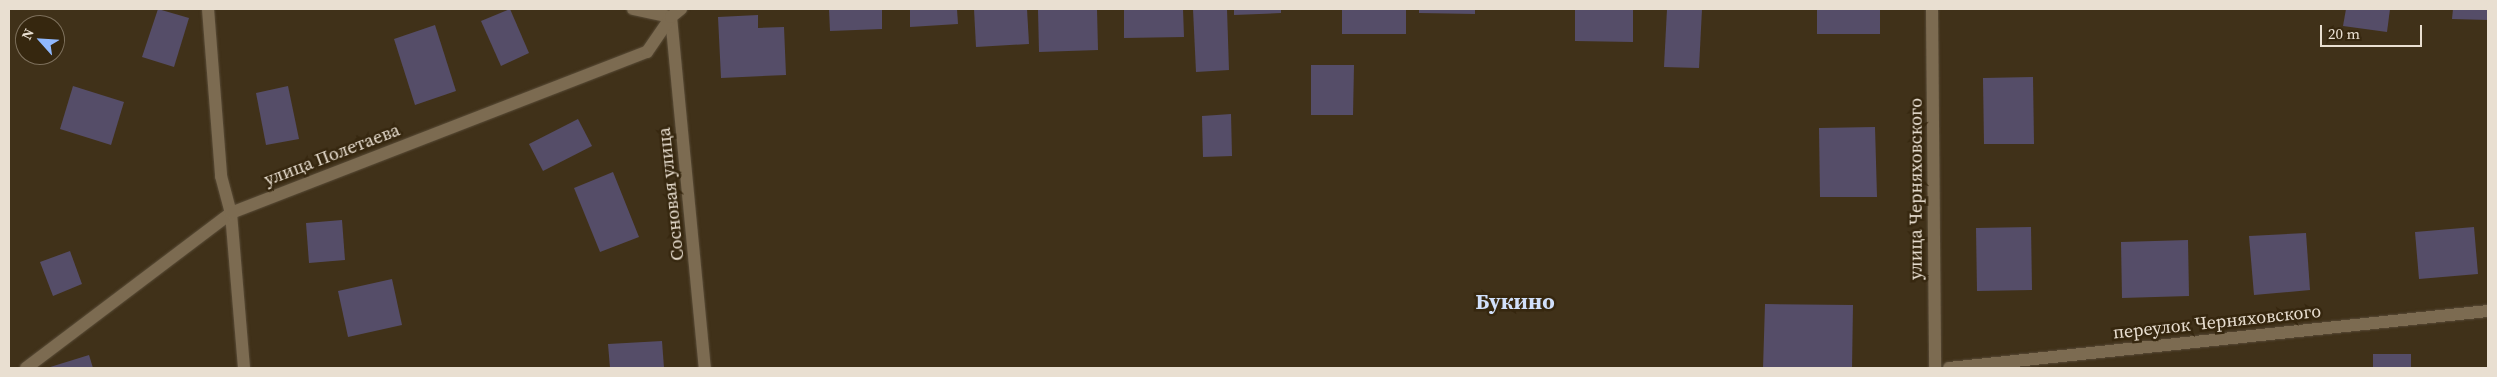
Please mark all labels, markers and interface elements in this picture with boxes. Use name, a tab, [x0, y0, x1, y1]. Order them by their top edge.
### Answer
north arrow	[15, 15, 65, 65]
scale bar	[2322, 15, 2424, 47]
text: 20 m	[2328, 23, 2360, 44]
text: N	[16, 25, 39, 43]
street label: улица Черняховского	[1905, 98, 1927, 280]
street label: улица Полетаева	[261, 119, 403, 191]
street label: Сосновая улица	[653, 126, 689, 262]
district label: Букино	[1475, 289, 1555, 315]
street label: переулок Черняховского	[2112, 300, 2322, 344]

